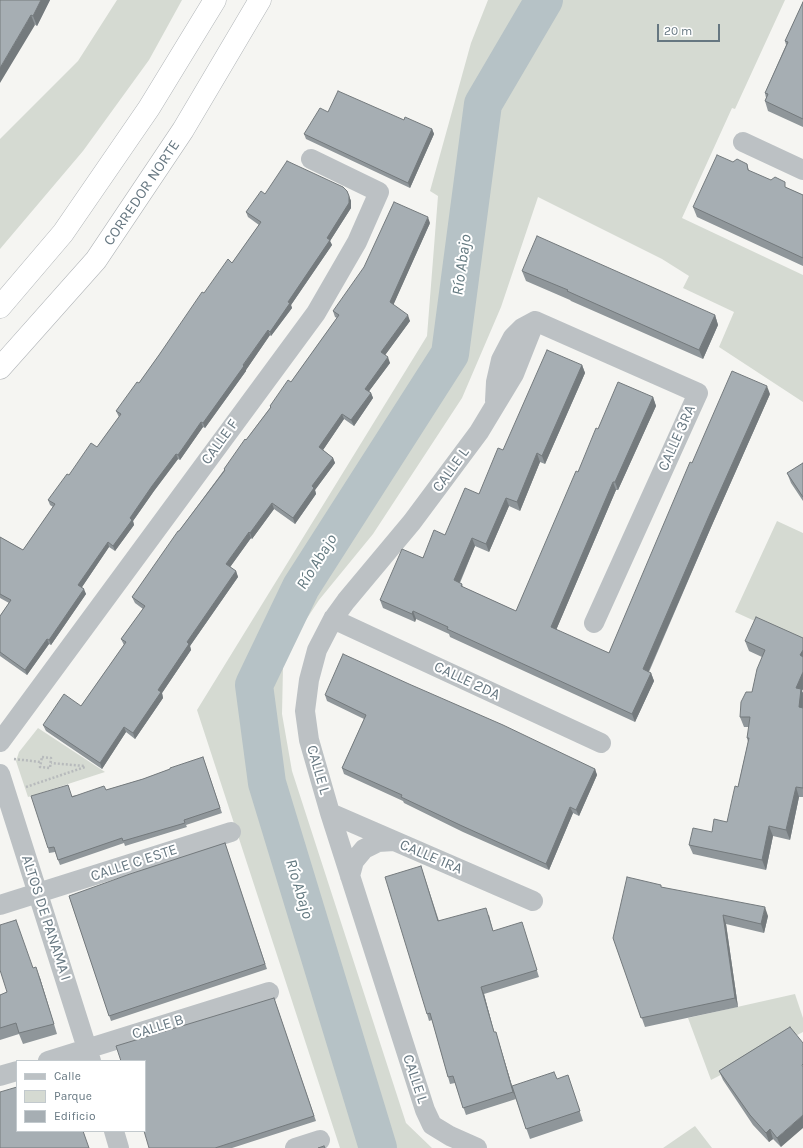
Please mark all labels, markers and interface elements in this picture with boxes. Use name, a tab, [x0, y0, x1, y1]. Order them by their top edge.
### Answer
scale bar	[659, 16, 722, 42]
text: 20 m	[664, 24, 692, 38]
street label: CORREDOR NORTE	[100, 137, 184, 249]
water label: Río Abajo	[448, 233, 476, 297]
street label: CALLE 3RA	[654, 402, 700, 474]
street label: CALLE F	[198, 416, 242, 468]
street label: CALLE L	[429, 444, 473, 496]
water label: Río Abajo	[293, 531, 341, 593]
street label: CALLE 2DA	[431, 658, 503, 704]
street label: CALLE L	[302, 743, 334, 797]
street label: CALLE 1RA	[397, 836, 465, 878]
street label: CALLE C ESTE	[88, 841, 180, 885]
street label: ALTOS DE PANAMA I	[17, 853, 75, 983]
water label: Río Abajo	[281, 857, 317, 921]
street label: CALLE B	[130, 1011, 186, 1043]
street label: CALLE L	[399, 1052, 431, 1106]
legend	[16, 1060, 146, 1132]
text: Calle	[54, 1069, 81, 1083]
text: Parque	[54, 1089, 92, 1103]
text: Edificio	[54, 1109, 95, 1123]

